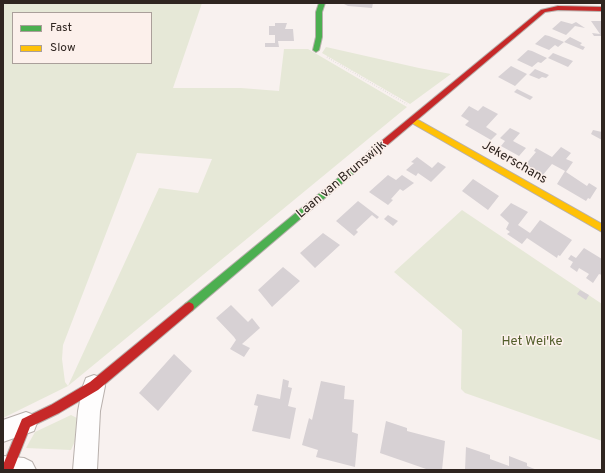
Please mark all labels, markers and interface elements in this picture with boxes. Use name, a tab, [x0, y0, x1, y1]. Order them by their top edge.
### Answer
legend	[12, 12, 152, 64]
text: Fast	[50, 20, 72, 36]
text: Slow	[50, 40, 76, 56]
street label: Laan van Brunswijk	[294, 138, 390, 222]
street label: Jekerschans	[479, 138, 549, 188]
park label: Het Wei'ke	[501, 334, 563, 350]

